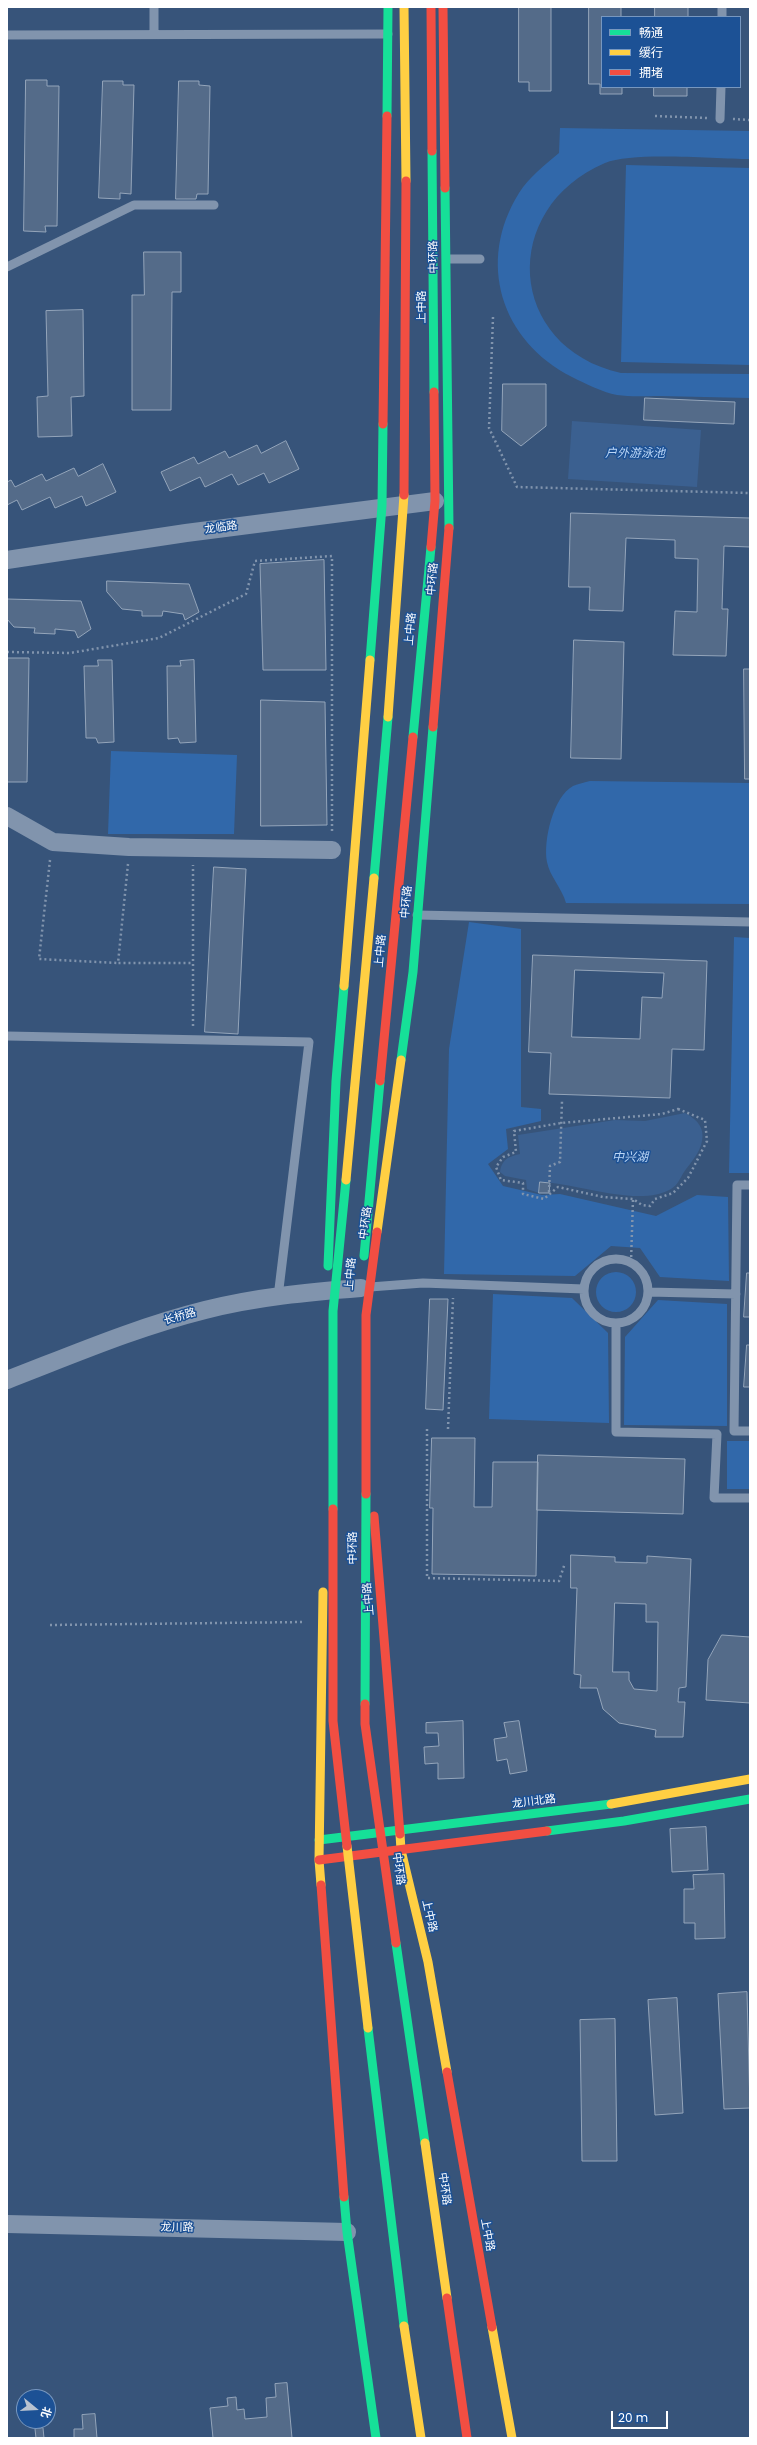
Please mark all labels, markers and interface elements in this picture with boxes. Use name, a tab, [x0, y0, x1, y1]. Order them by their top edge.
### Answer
legend	[601, 16, 741, 88]
text: 畅通	[639, 24, 663, 41]
text: 缓行	[639, 44, 663, 61]
text: 拥堵	[639, 64, 663, 81]
street label: 中环路	[427, 240, 441, 274]
street label: 上中路	[415, 291, 429, 323]
water label: 户外游泳池	[605, 447, 665, 461]
street label: 龙临路	[204, 519, 238, 537]
street label: 中环路	[425, 562, 441, 596]
street label: 上中路	[403, 612, 419, 646]
street label: 中环路	[399, 885, 415, 919]
street label: 上中路	[373, 934, 389, 968]
water label: 中兴湖	[612, 1151, 648, 1165]
street label: 中环路	[357, 1206, 375, 1240]
street label: 上中路	[343, 1257, 359, 1291]
street label: 长桥路	[162, 1306, 198, 1328]
street label: 中环路	[346, 1532, 360, 1564]
street label: 上中路	[361, 1582, 377, 1616]
street label: 龙川北路	[511, 1793, 557, 1811]
street label: 中环路	[389, 1852, 407, 1886]
street label: 上中路	[419, 1898, 439, 1934]
street label: 中环路	[435, 2172, 453, 2206]
street label: 上中路	[477, 2218, 497, 2252]
street label: 龙川路	[160, 2221, 194, 2235]
north arrow	[16, 2389, 56, 2429]
scale bar	[613, 2403, 670, 2429]
text: 北	[37, 2405, 56, 2420]
text: 20 m	[618, 2409, 648, 2426]

